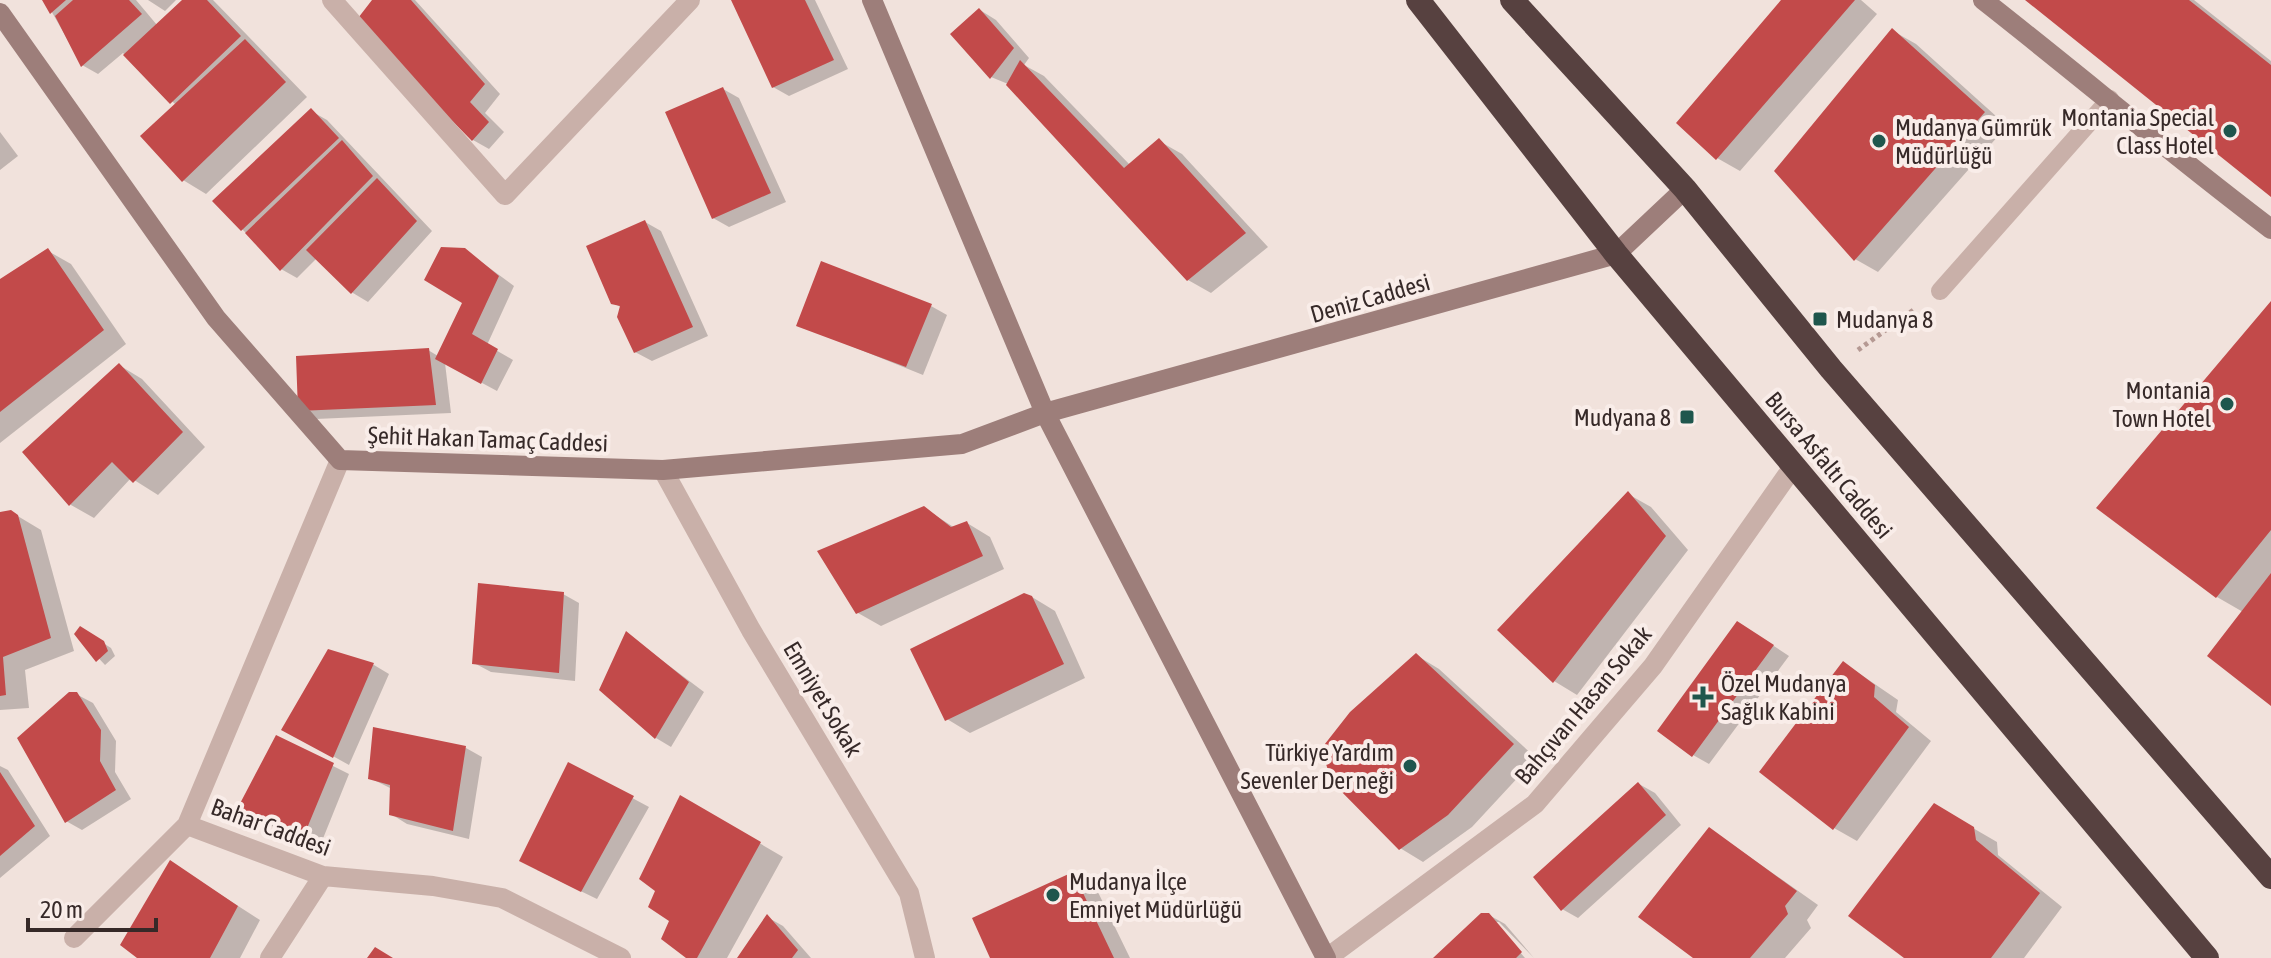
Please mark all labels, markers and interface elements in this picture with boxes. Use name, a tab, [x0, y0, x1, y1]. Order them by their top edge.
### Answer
place label: Montania Special Class Hotel	[2061, 104, 2215, 159]
place label: Mudanya Gümrük Müdürlüğü	[1895, 114, 2052, 169]
marker: Montania Special Class Hotel	[2221, 122, 2239, 140]
marker: Mudanya Gümrük Müdürlüğü	[1870, 132, 1888, 150]
street label: Deniz Caddesi	[1307, 268, 1433, 328]
place label: Mudanya 8	[1836, 306, 1933, 333]
marker: Mudanya 8	[1811, 310, 1829, 328]
place label: Montania Town Hotel	[2112, 377, 2212, 432]
street label: Bursa Asfaltı Caddesi	[1760, 386, 1898, 544]
marker: Montania Town Hotel	[2218, 395, 2236, 413]
place label: Mudyana 8	[1574, 404, 1671, 431]
marker: Mudyana 8	[1678, 408, 1696, 426]
street label: Şehit Hakan Tamaç Caddesi	[367, 421, 609, 457]
street label: Bahçıvan Hasan Sokak	[1509, 620, 1657, 789]
street label: Emniyet Sokak	[778, 637, 868, 762]
place label: Özel Mudanya Sağlık Kabini	[1721, 670, 1847, 725]
marker: Özel Mudanya Sağlık Kabini	[1692, 686, 1714, 708]
place label: Türkiye Yardım Sevenler Der neği	[1241, 739, 1394, 794]
marker: Türkiye Yardım Sevenler Der neği	[1401, 757, 1419, 775]
street label: Bahar Caddesi	[208, 793, 334, 861]
place label: Mudanya İlçe Emniyet Müdürlüğü	[1069, 868, 1242, 923]
scale bar	[28, 882, 156, 932]
marker: Mudanya İlçe Emniyet Müdürlüğü	[1044, 886, 1062, 904]
text: 20 m	[40, 896, 83, 923]

